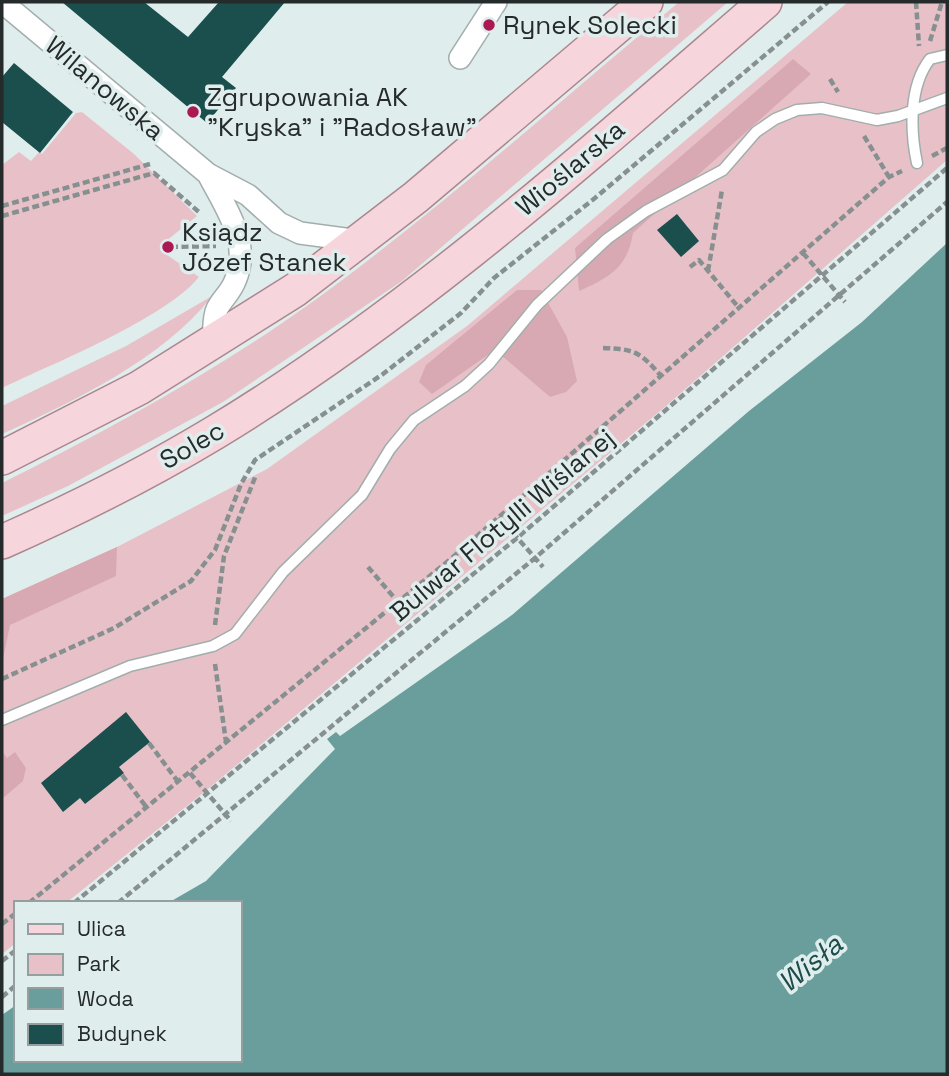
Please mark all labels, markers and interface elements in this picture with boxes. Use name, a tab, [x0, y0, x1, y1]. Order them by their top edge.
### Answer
place label: Rynek Solecki	[503, 8, 677, 42]
marker: Rynek Solecki	[481, 17, 497, 33]
street label: Wilanowska	[38, 28, 172, 148]
place label: Zgrupowania AK "Kryska" i "Radosław"	[207, 80, 477, 144]
marker: Zgrupowania AK "Kryska" i "Radosław"	[185, 104, 201, 120]
street label: Wioślarska	[508, 112, 632, 223]
place label: Ksiądz Józef Stanek	[182, 215, 347, 279]
marker: Ksiądz Józef Stanek	[160, 239, 176, 255]
street label: Solec	[153, 413, 231, 477]
street label: Bulwar Flotylli Wiślanej	[383, 421, 621, 629]
legend	[14, 901, 242, 1062]
text: Ulica	[77, 915, 126, 942]
water label: Wisła	[770, 926, 850, 1000]
text: Park	[77, 950, 121, 977]
text: Woda	[77, 985, 134, 1012]
text: Budynek	[77, 1020, 167, 1047]

